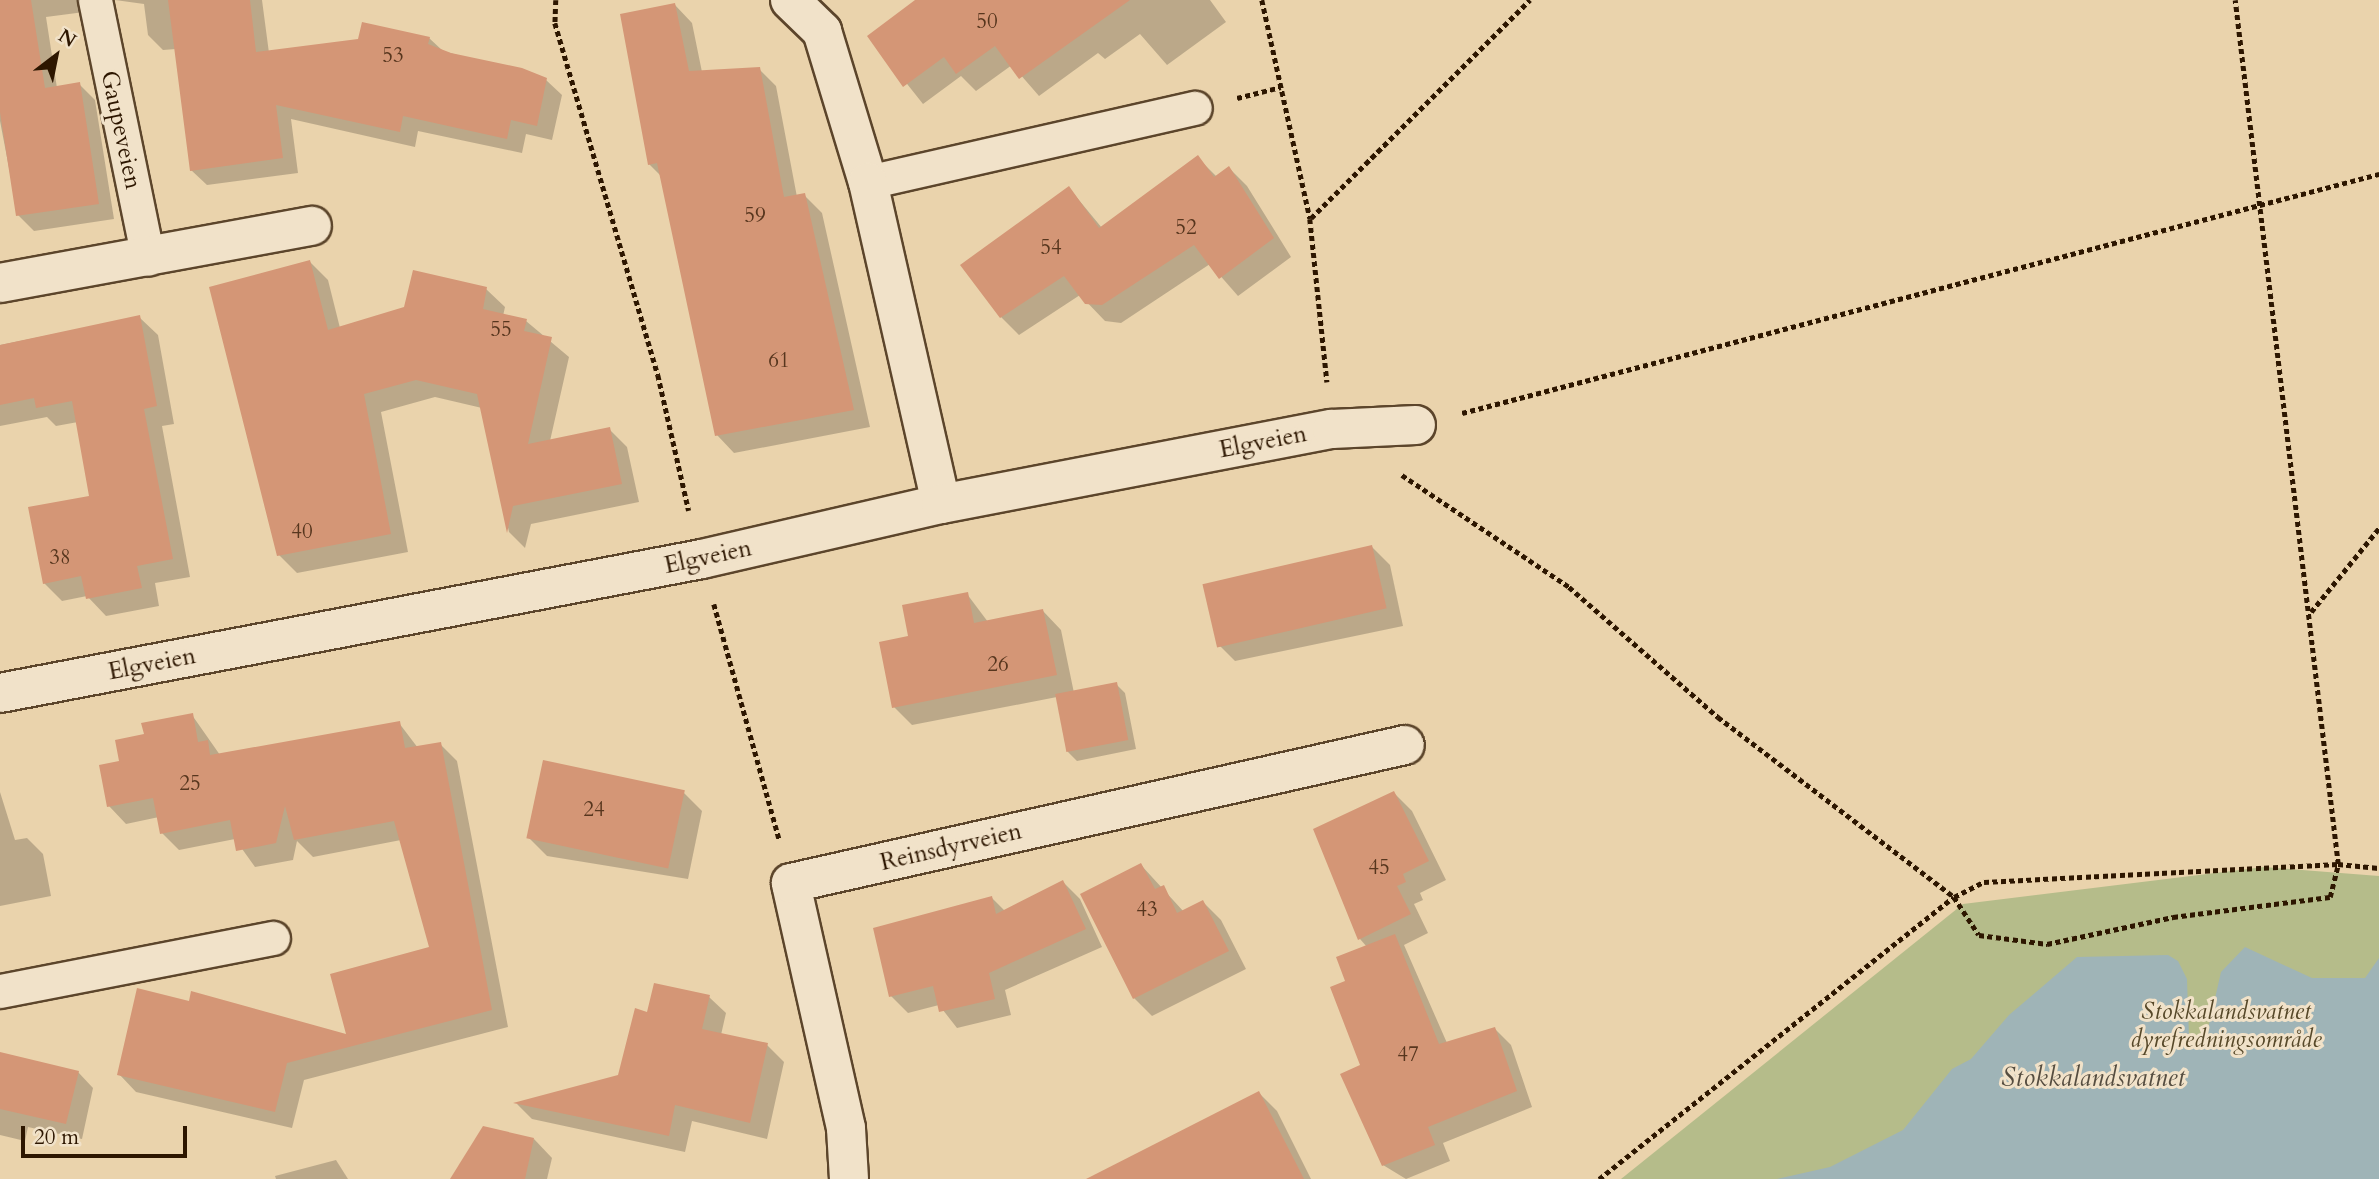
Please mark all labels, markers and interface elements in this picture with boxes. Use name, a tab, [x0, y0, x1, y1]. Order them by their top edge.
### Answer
house number: 50	[976, 9, 998, 35]
north arrow	[21, 21, 91, 91]
text: N	[53, 23, 81, 54]
house number: 53	[382, 43, 404, 69]
street label: Gaupeveien	[94, 68, 148, 192]
house number: 59	[744, 203, 766, 229]
house number: 52	[1175, 215, 1197, 241]
house number: 54	[1040, 235, 1062, 261]
house number: 55	[490, 317, 512, 343]
house number: 61	[768, 348, 790, 374]
street label: Elgveien	[1217, 419, 1309, 465]
house number: 40	[291, 519, 313, 545]
street label: Elgveien	[662, 534, 754, 580]
house number: 38	[49, 545, 71, 571]
street label: Elgveien	[106, 641, 198, 687]
house number: 26	[987, 652, 1009, 678]
house number: 25	[179, 771, 201, 797]
house number: 24	[583, 797, 605, 823]
street label: Reinsdyrveien	[877, 817, 1025, 877]
house number: 45	[1368, 855, 1390, 881]
house number: 43	[1136, 897, 1158, 923]
park label: Stokkalandsvatnet dyrefredningsområde	[2130, 998, 2322, 1054]
house number: 47	[1397, 1042, 1419, 1068]
water label: Stokkalandsvatnet	[2001, 1062, 2185, 1094]
scale bar	[24, 1112, 191, 1156]
text: 20 m	[34, 1123, 79, 1152]

